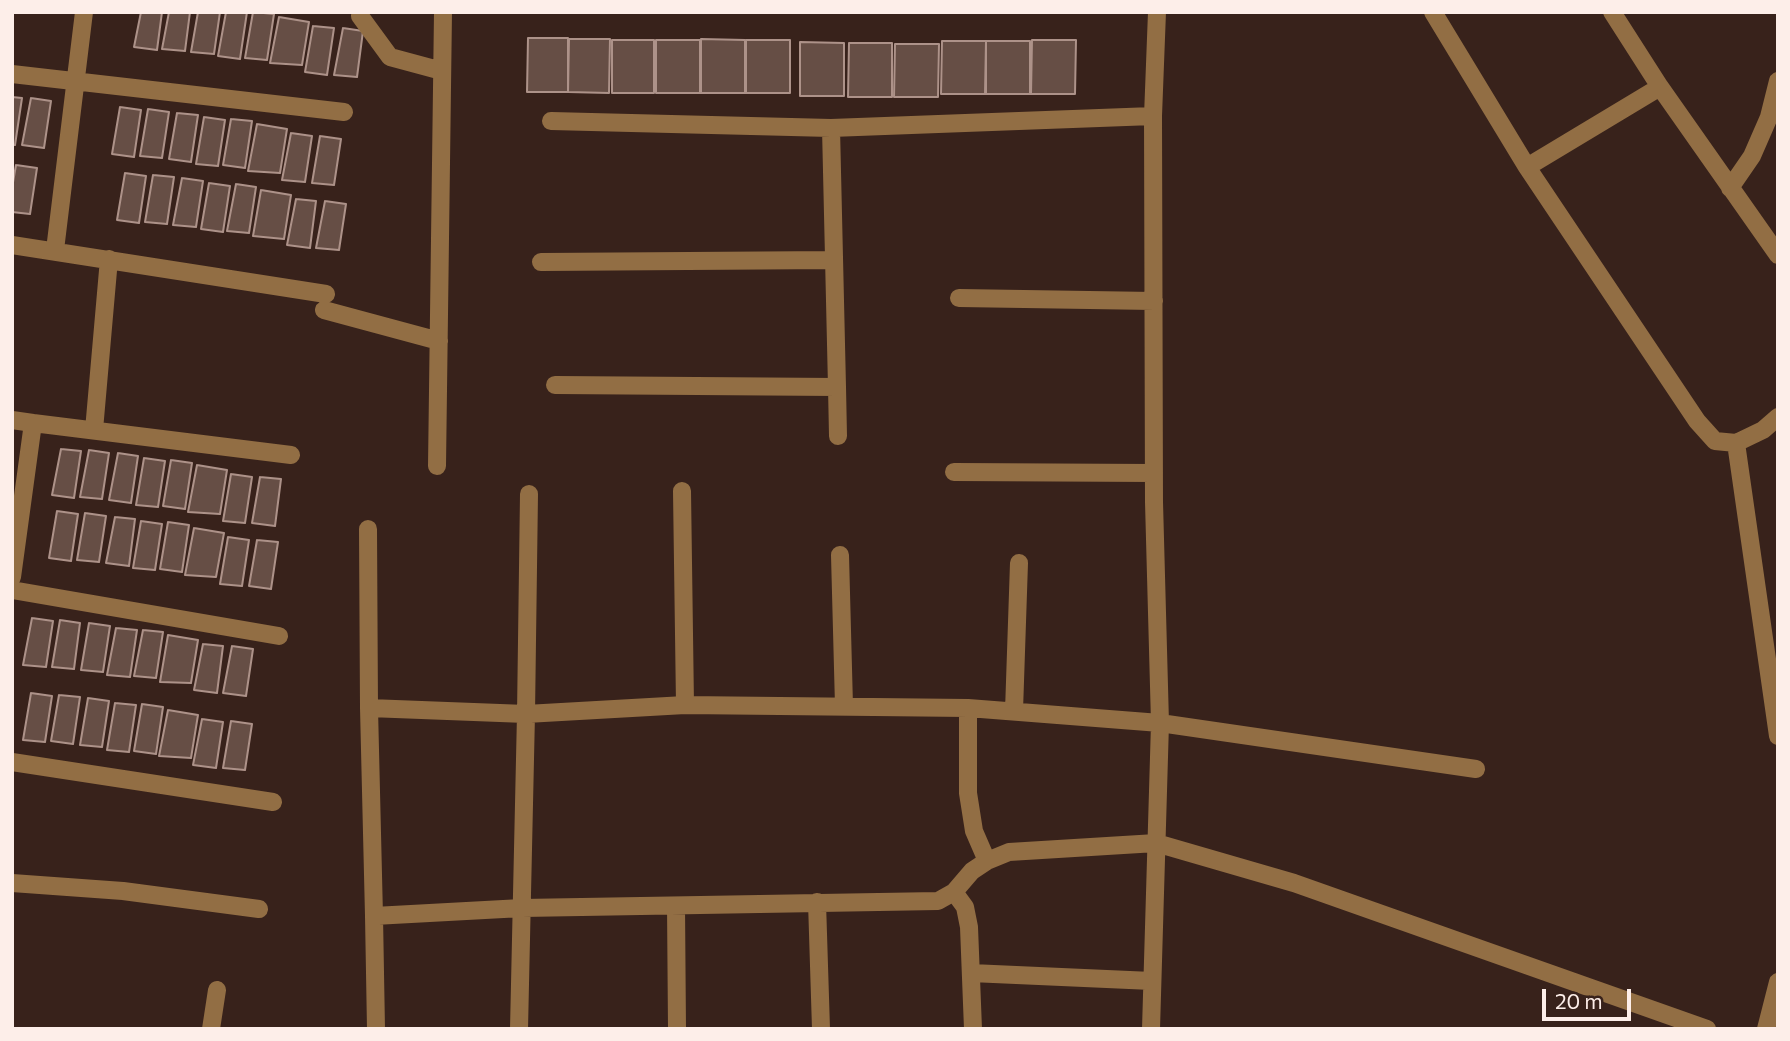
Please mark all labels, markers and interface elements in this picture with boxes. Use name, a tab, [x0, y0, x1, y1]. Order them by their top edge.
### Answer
scale bar	[1545, 974, 1634, 1018]
text: 20 m	[1555, 988, 1603, 1013]

